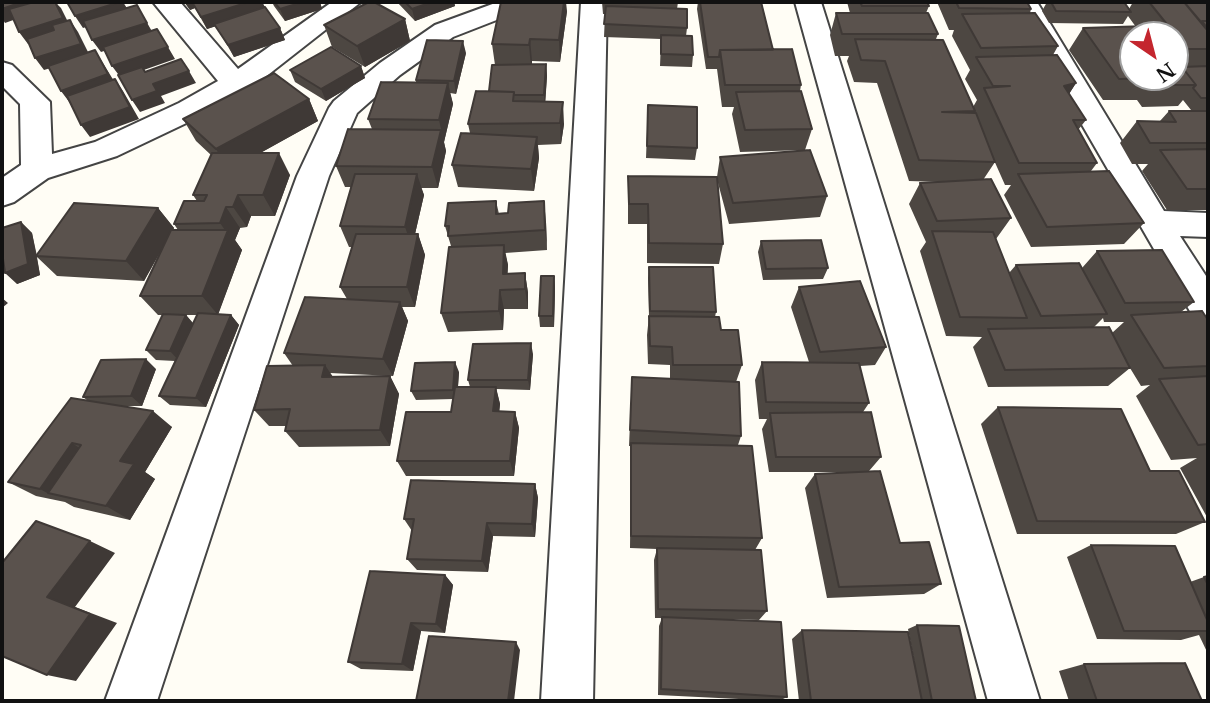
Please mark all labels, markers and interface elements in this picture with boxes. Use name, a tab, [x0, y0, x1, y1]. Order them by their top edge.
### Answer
north arrow	[1119, 21, 1189, 91]
text: N	[1151, 57, 1179, 87]

